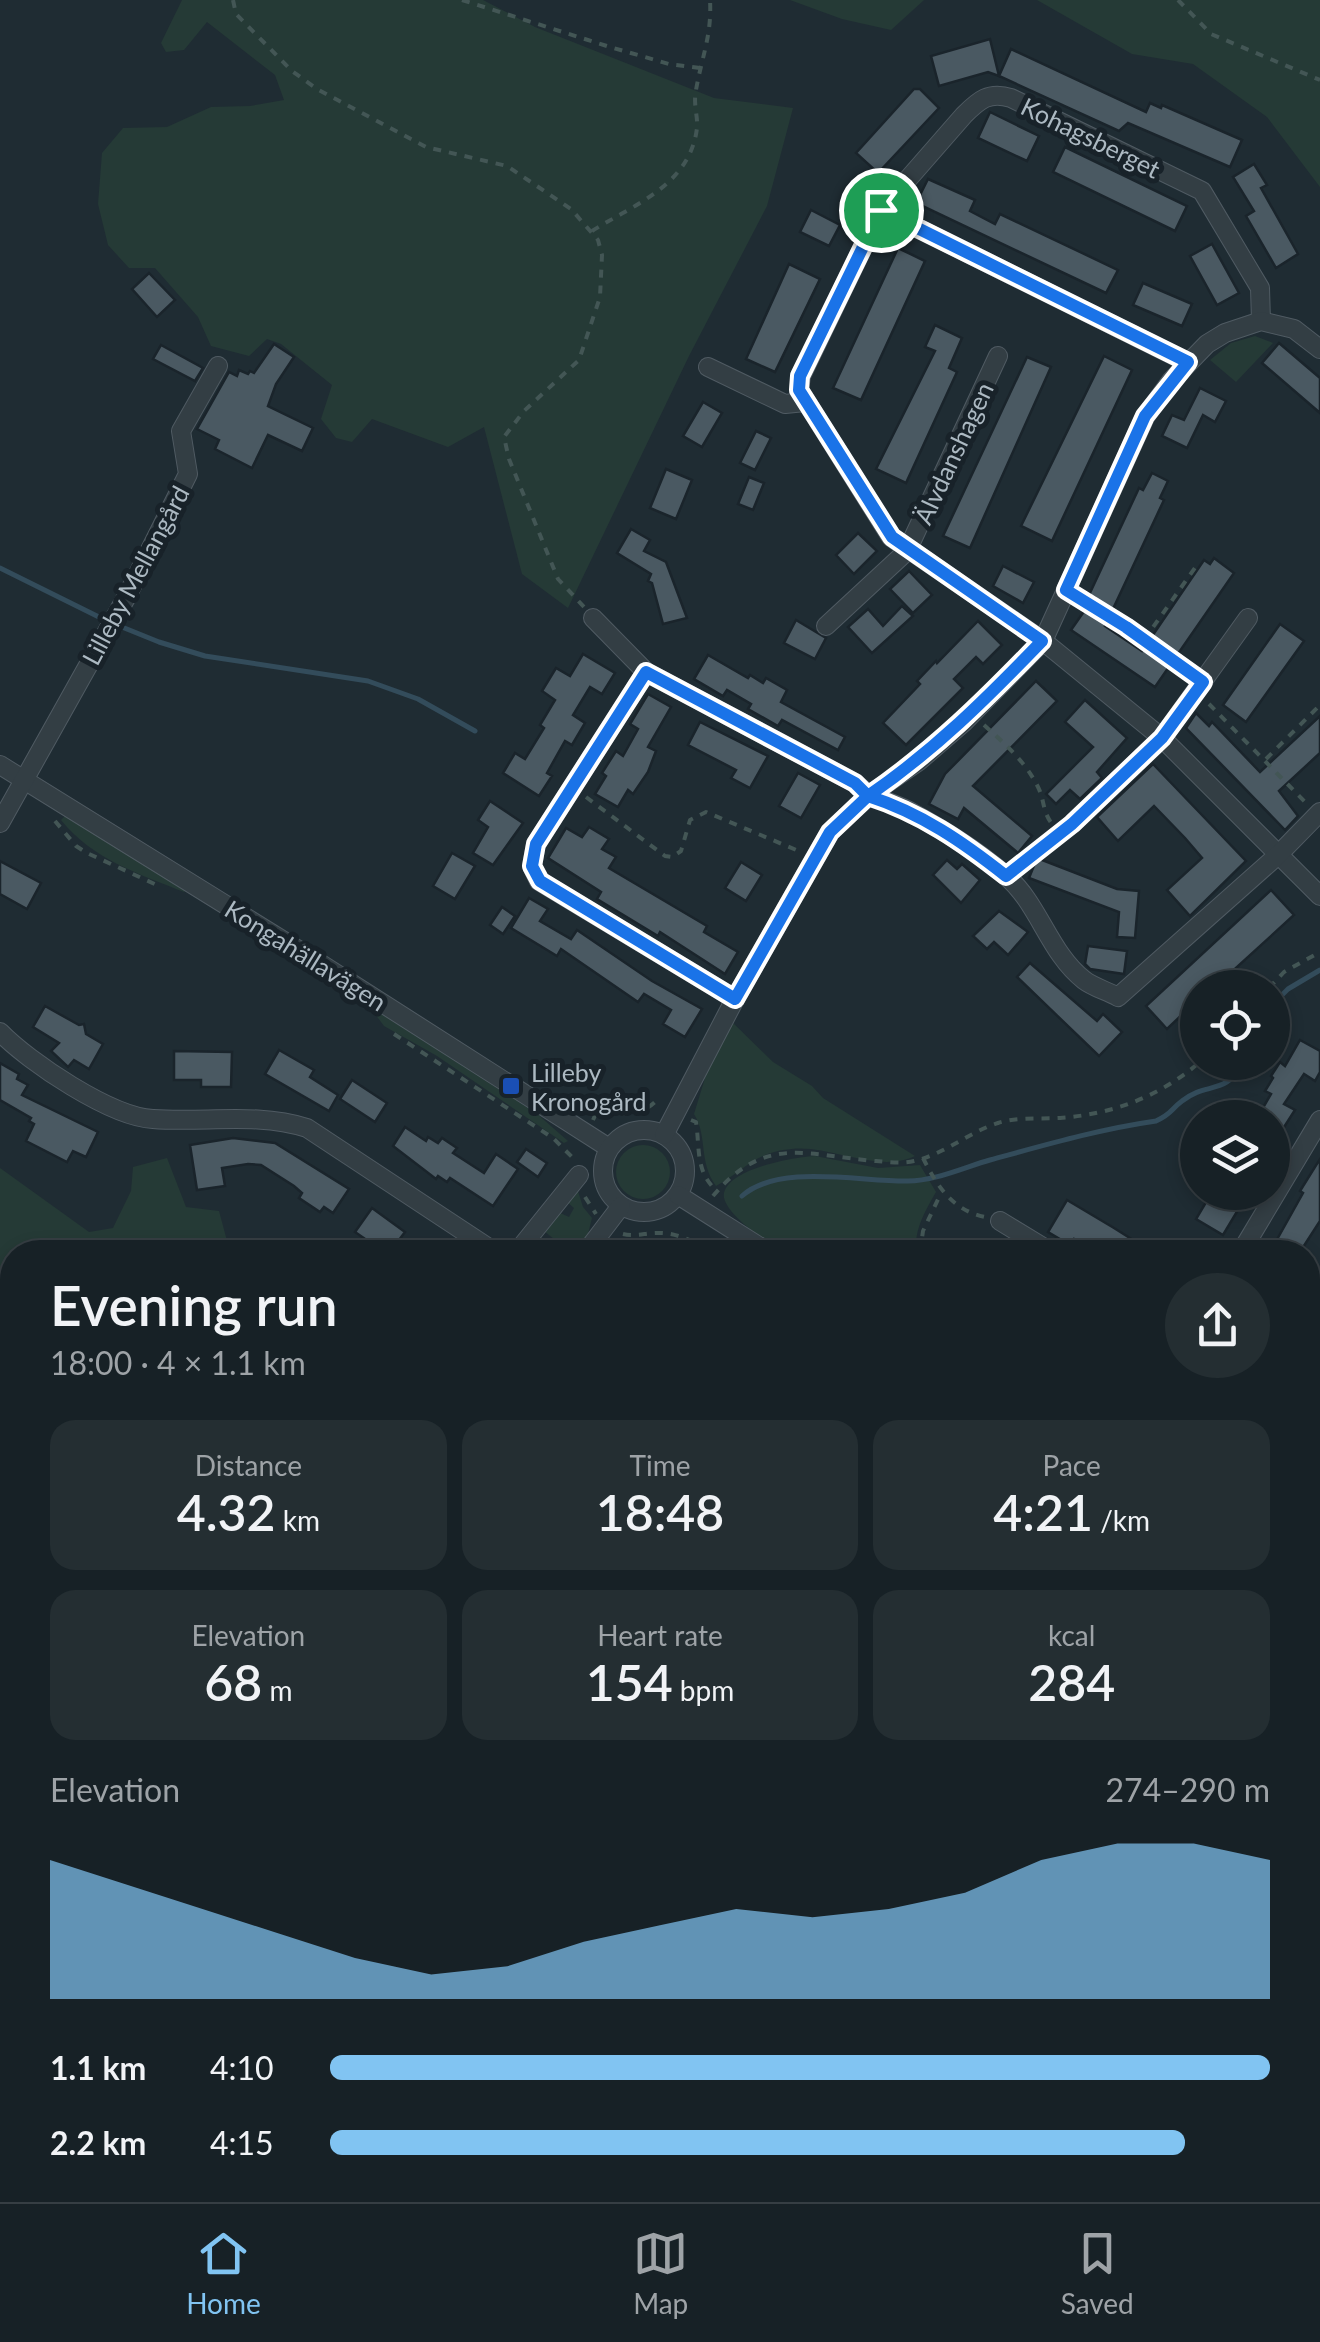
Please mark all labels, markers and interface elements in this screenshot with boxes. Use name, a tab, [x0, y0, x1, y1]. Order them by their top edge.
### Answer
street label: Kohagsberget	[1017, 90, 1165, 184]
pin	[839, 168, 924, 253]
icon: arrive	[854, 183, 909, 238]
street label: Älvdanshagen	[907, 377, 999, 529]
street label: Lilleby Mellangård	[75, 480, 195, 670]
street label: Kongahällavägen	[220, 893, 392, 1017]
map controls	[1180, 970, 1290, 1210]
button: locate	[1180, 970, 1290, 1080]
place label: Lilleby Kronogård	[531, 1057, 646, 1116]
marker: Lilleby Kronogård	[500, 1075, 522, 1097]
button: layers	[1180, 1100, 1290, 1210]
text: Evening run	[50, 1272, 338, 1338]
button: share	[1165, 1273, 1270, 1378]
text: 18:00 · 4 × 1.1 km	[50, 1343, 306, 1382]
text: Distance	[195, 1448, 302, 1482]
text: Time	[630, 1448, 690, 1482]
text: Pace	[1043, 1448, 1101, 1482]
text: 4.32	[177, 1482, 276, 1542]
text: 18:48	[596, 1482, 724, 1542]
text: 4:21	[993, 1482, 1093, 1542]
text: km	[276, 1503, 320, 1537]
text: /km	[1093, 1503, 1150, 1537]
text: Elevation	[191, 1618, 305, 1652]
text: Heart rate	[597, 1618, 723, 1652]
text: kcal	[1048, 1618, 1095, 1652]
text: 68	[204, 1652, 262, 1712]
text: 154	[586, 1652, 673, 1712]
text: 284	[1028, 1652, 1115, 1712]
text: m	[262, 1673, 292, 1707]
text: bpm	[673, 1673, 734, 1707]
text: Elevation	[50, 1770, 180, 1809]
text: 274–290 m	[1106, 1770, 1270, 1809]
text: 1.1 km	[50, 2048, 146, 2087]
text: 4:10	[210, 2048, 274, 2087]
text: 2.2 km	[50, 2123, 146, 2162]
text: 4:15	[210, 2123, 274, 2162]
tab: Home	[186, 2226, 261, 2320]
tab: Map	[633, 2226, 688, 2320]
tab: Saved	[1061, 2226, 1134, 2320]

